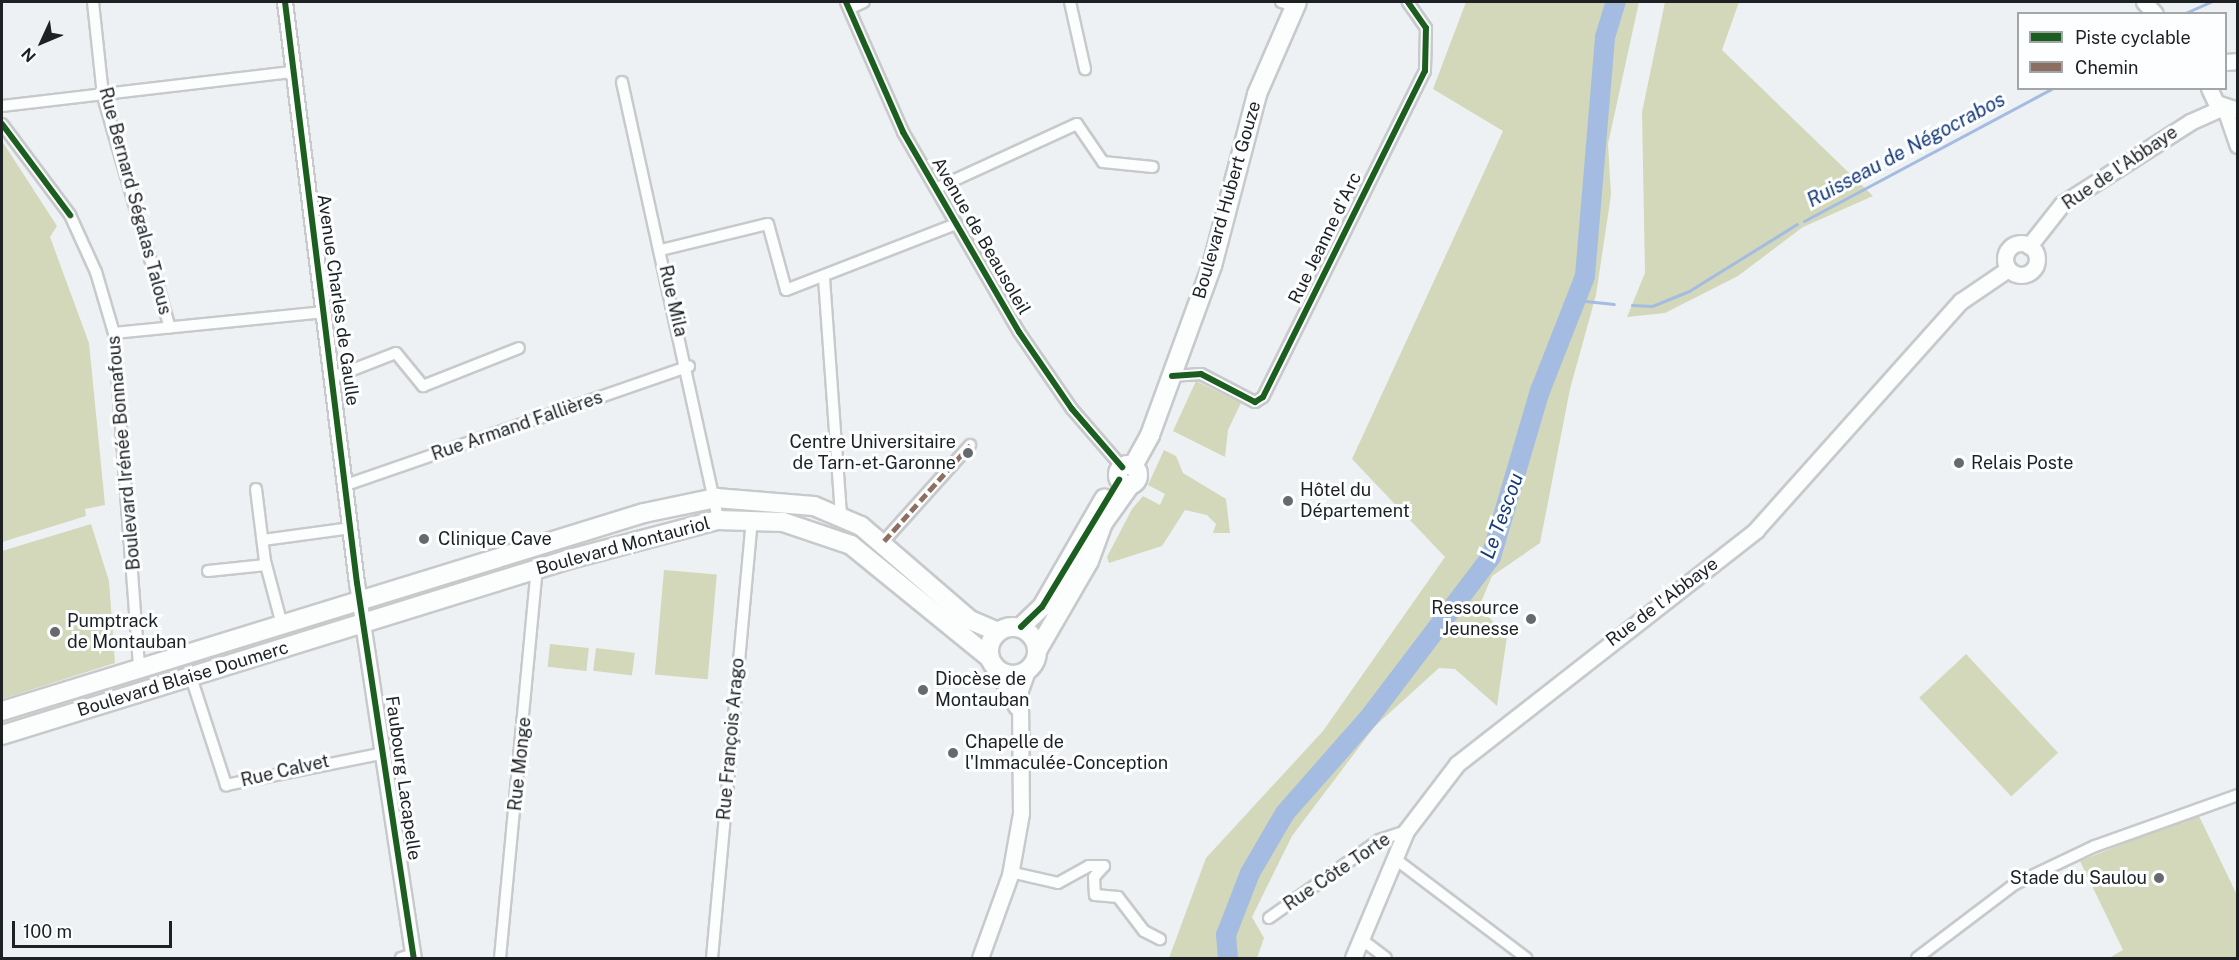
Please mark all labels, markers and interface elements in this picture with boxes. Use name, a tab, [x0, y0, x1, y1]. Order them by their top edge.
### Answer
north arrow	[12, 12, 72, 72]
legend	[2017, 12, 2227, 90]
text: Piste cyclable	[2075, 27, 2191, 48]
text: N	[18, 44, 40, 66]
text: Chemin	[2075, 57, 2139, 78]
street label: Rue Bernard Ségalas Talous	[94, 85, 176, 317]
water label: Ruisseau de Négocrabos	[1803, 87, 2009, 213]
street label: Boulevard Hubert Gouze	[1188, 99, 1266, 301]
street label: Rue de l'Abbaye	[2058, 121, 2182, 215]
street label: Avenue de Beausoleil	[927, 153, 1035, 319]
street label: Rue Jeanne d'Arc	[1284, 169, 1366, 307]
street label: Avenue Charles de Gaulle	[312, 193, 364, 407]
street label: Rue Mila	[654, 263, 692, 339]
street label: Boulevard Irénée Bonnafous	[103, 335, 145, 571]
street label: Rue Armand Fallières	[429, 387, 605, 465]
place label: Centre Universitaire de Tarn-et-Garonne	[789, 432, 956, 474]
marker: Centre Universitaire de Tarn-et-Garonne	[961, 446, 975, 460]
place label: Relais Poste	[1971, 452, 2074, 474]
marker: Relais Poste	[1952, 456, 1966, 470]
water label: Le Tescou	[1475, 470, 1529, 562]
place label: Hôtel du Département	[1300, 480, 1410, 522]
marker: Hôtel du Département	[1281, 494, 1295, 508]
street label: Boulevard Montauriol	[534, 512, 712, 580]
place label: Clinique Cave	[438, 528, 552, 550]
marker: Clinique Cave	[415, 530, 433, 548]
street label: Rue de l'Abbaye	[1602, 553, 1722, 651]
place label: Ressource Jeunesse	[1431, 598, 1519, 640]
place label: Pumptrack de Montauban	[67, 611, 187, 654]
marker: Ressource Jeunesse	[1524, 612, 1538, 626]
marker: Pumptrack de Montauban	[48, 625, 62, 639]
street label: Boulevard Blaise Doumerc	[75, 637, 291, 721]
street label: Rue François Arago	[713, 657, 749, 821]
place label: Diocèse de Montauban	[935, 669, 1029, 712]
marker: Diocèse de Montauban	[916, 683, 930, 697]
street label: Faubourg Lacapelle	[381, 694, 425, 862]
street label: Rue Monge	[504, 716, 536, 812]
place label: Chapelle de l'Immaculée-Conception	[965, 732, 1168, 774]
marker: Chapelle de l'Immaculée-Conception	[946, 746, 960, 760]
street label: Rue Calvet	[239, 750, 331, 792]
street label: Rue Côte Torte	[1280, 828, 1394, 916]
place label: Stade du Saulou	[2009, 867, 2147, 889]
marker: Stade du Saulou	[2152, 871, 2166, 885]
scale bar	[15, 909, 176, 947]
text: 100 m	[23, 921, 72, 942]

